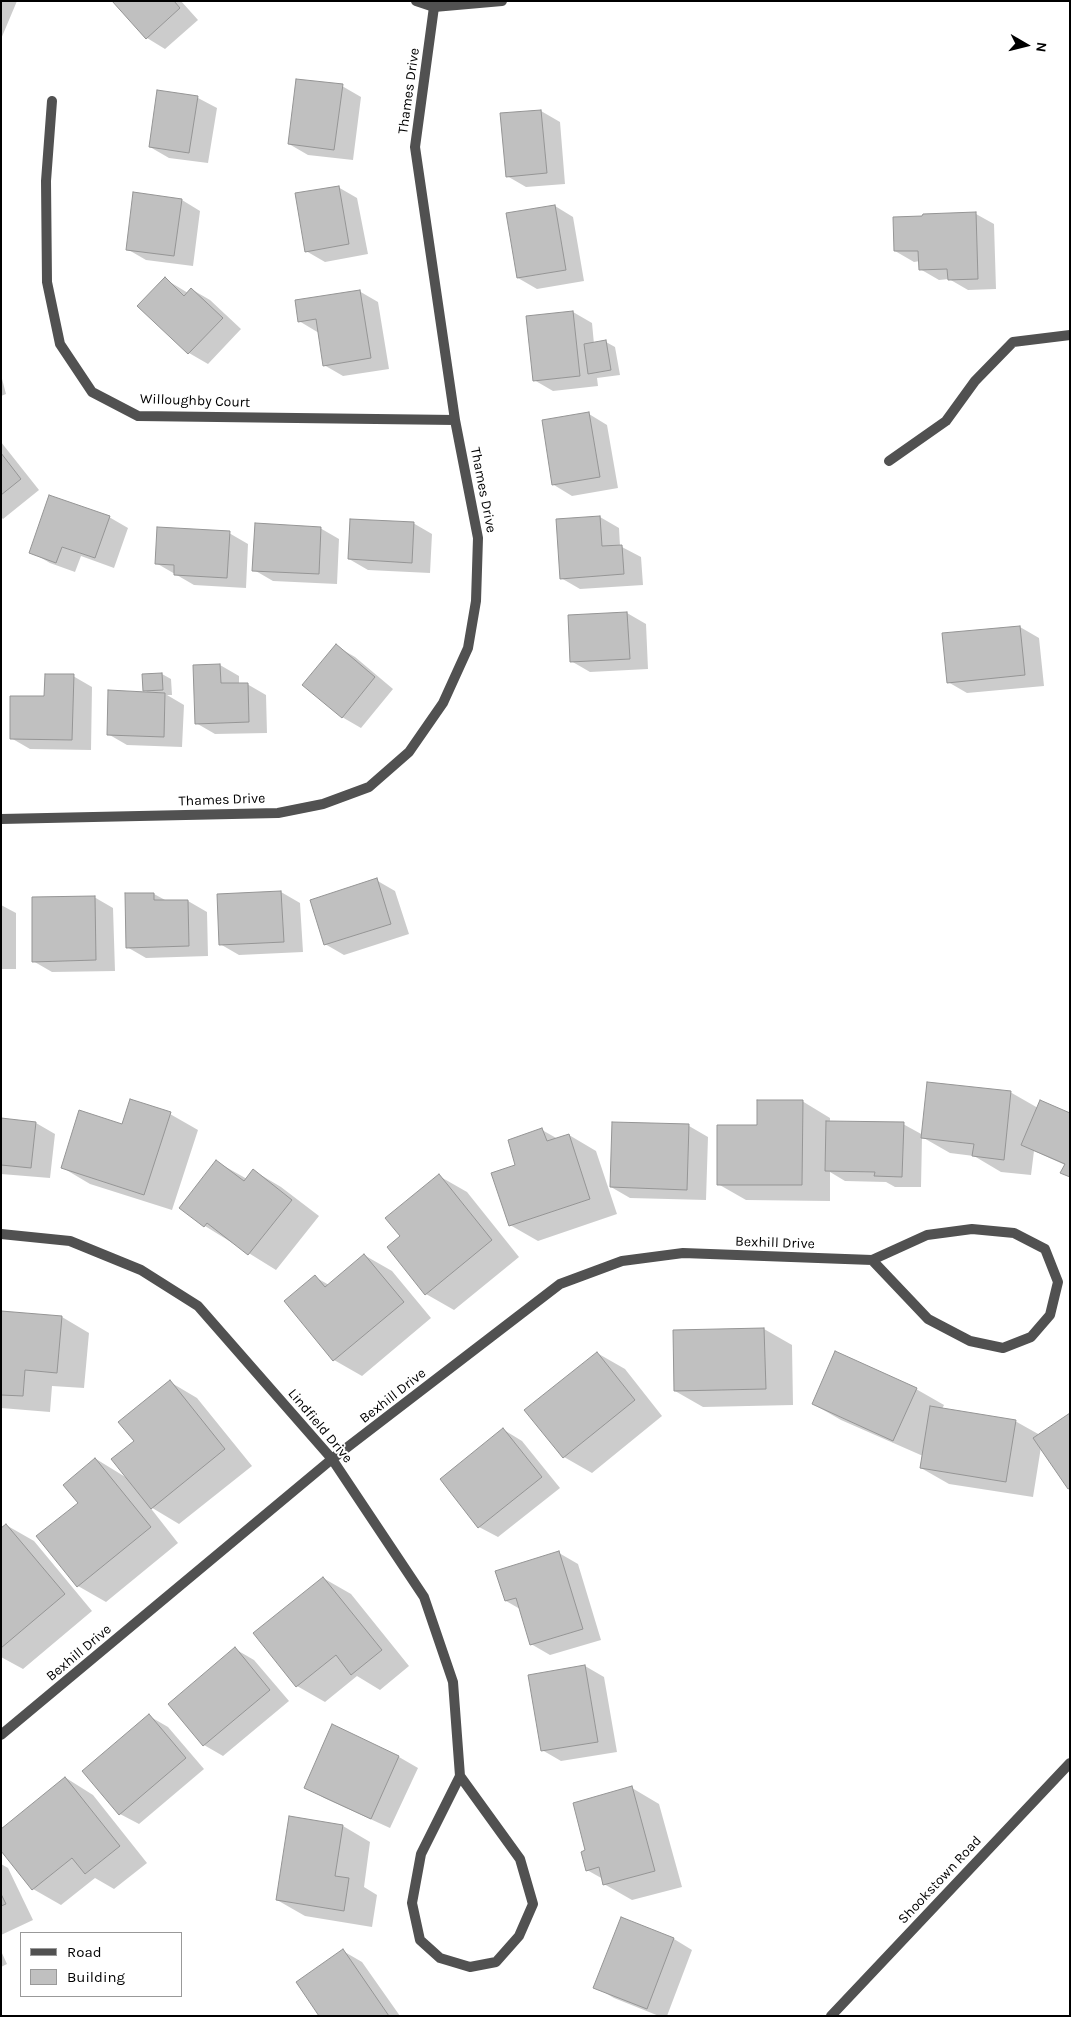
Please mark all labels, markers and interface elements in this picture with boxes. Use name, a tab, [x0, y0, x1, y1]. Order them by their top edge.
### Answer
north arrow	[1001, 20, 1051, 70]
text: N	[1032, 41, 1050, 53]
street label: Thames Drive	[395, 47, 423, 135]
street label: Willoughby Court	[140, 391, 250, 411]
street label: Thames Drive	[466, 446, 500, 534]
street label: Thames Drive	[178, 790, 266, 810]
street label: Bexhill Drive	[735, 1233, 815, 1253]
street label: Bexhill Drive	[356, 1365, 430, 1427]
street label: Lindfield Drive	[284, 1385, 356, 1467]
street label: Bexhill Drive	[43, 1621, 115, 1685]
street label: Shookstown Road	[895, 1832, 985, 1928]
legend	[20, 1932, 182, 1997]
text: Road	[67, 1943, 102, 1961]
text: Building	[67, 1968, 125, 1986]

